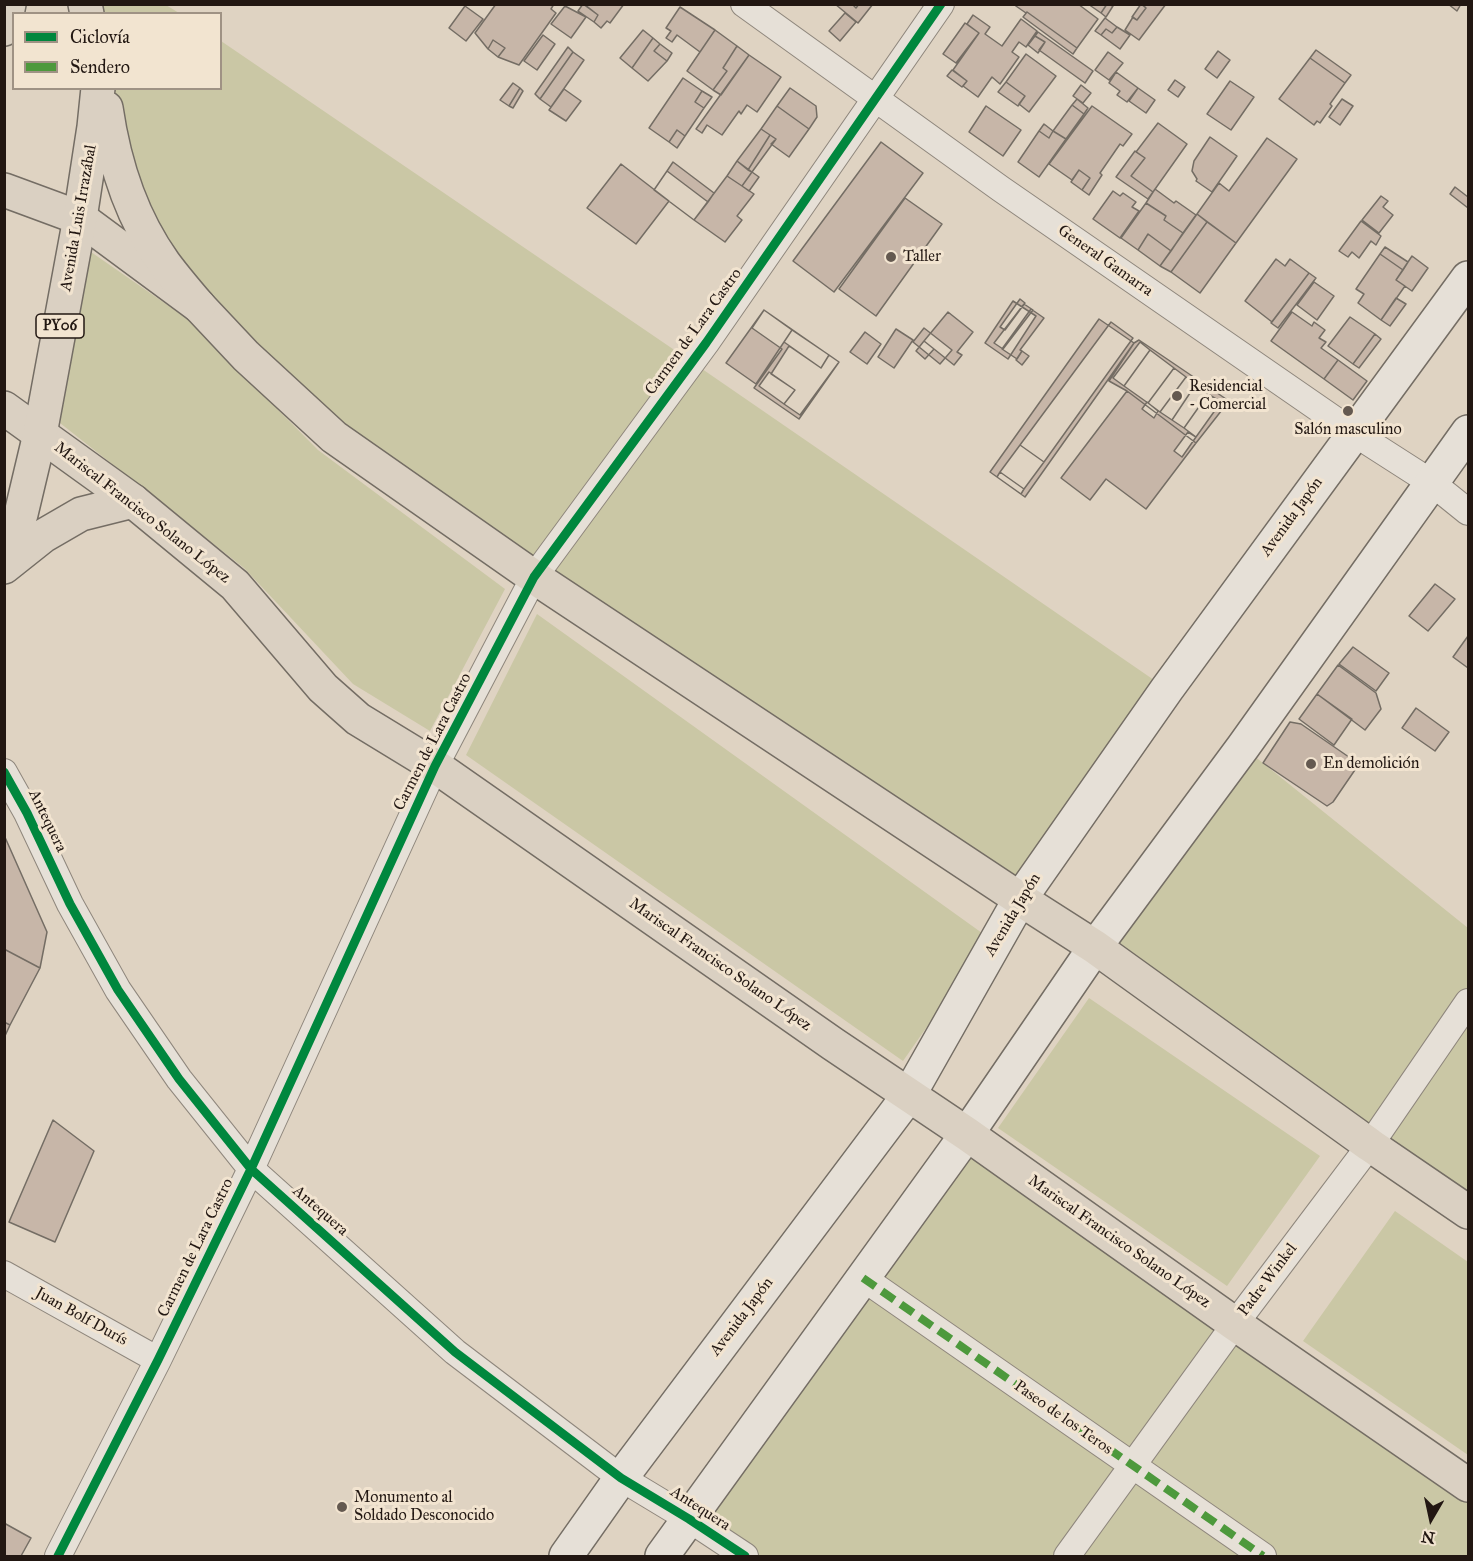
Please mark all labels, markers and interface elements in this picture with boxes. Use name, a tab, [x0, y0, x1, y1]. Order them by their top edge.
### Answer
legend	[12, 12, 222, 90]
text: Ciclovía	[70, 26, 130, 48]
text: Sendero	[70, 56, 130, 78]
street label: Avenida Luis Irrazábal	[57, 143, 101, 293]
street label: General Gamarra	[1054, 221, 1156, 301]
place label: Taller	[903, 247, 941, 267]
marker: Taller	[884, 250, 898, 264]
street label: Carmen de Lara Castro	[642, 265, 746, 399]
road number: PY06	[36, 314, 84, 338]
place label: Residencial - Comercial	[1189, 377, 1266, 415]
marker: Residencial - Comercial	[1170, 389, 1184, 403]
marker: Salón masculino	[1341, 404, 1355, 418]
place label: Salón masculino	[1294, 420, 1402, 440]
street label: Mariscal Francisco Solano López	[50, 438, 234, 588]
street label: Avenida Japón	[1257, 474, 1327, 560]
street label: Carmen de Lara Castro	[390, 670, 476, 814]
place label: En demolición	[1323, 754, 1419, 774]
marker: En demolición	[1304, 757, 1318, 771]
street label: Antequera	[24, 787, 70, 855]
street label: Avenida Japón	[981, 870, 1045, 960]
street label: Mariscal Francisco Solano López	[625, 895, 815, 1035]
street label: Mariscal Francisco Solano López	[1024, 1172, 1214, 1312]
street label: Carmen de Lara Castro	[154, 1175, 238, 1321]
street label: Antequera	[288, 1182, 352, 1240]
street label: Padre Winkel	[1234, 1240, 1302, 1320]
street label: Avenida Japón	[706, 1274, 778, 1360]
street label: Juan Bolf Durís	[31, 1284, 131, 1350]
street label: Paseo de los Teros	[1010, 1377, 1116, 1459]
street label: Antequera	[667, 1483, 733, 1535]
place label: Monumento al Soldado Desconocido	[354, 1488, 494, 1526]
north arrow	[1401, 1489, 1461, 1549]
marker: Monumento al Soldado Desconocido	[335, 1500, 349, 1514]
text: N	[1420, 1527, 1436, 1548]

